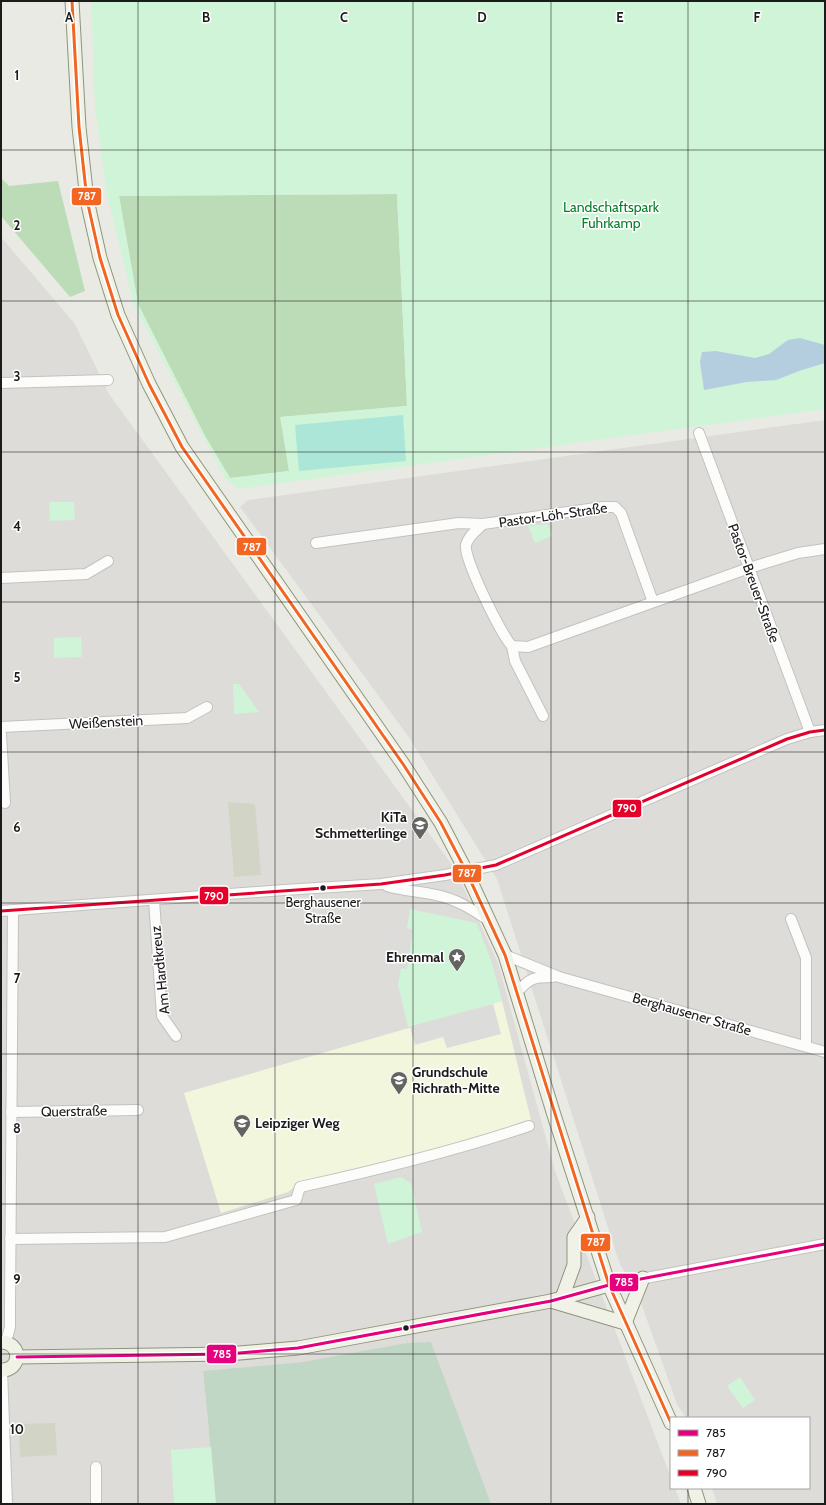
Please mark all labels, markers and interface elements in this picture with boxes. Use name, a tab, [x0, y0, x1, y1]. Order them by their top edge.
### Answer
text: A	[65, 9, 74, 25]
text: B	[202, 9, 210, 25]
text: C	[340, 9, 348, 25]
text: D	[477, 9, 487, 25]
text: E	[616, 9, 624, 25]
text: F	[754, 9, 761, 25]
text: 1	[15, 67, 19, 83]
line badge: 787	[71, 187, 102, 206]
text: 787	[78, 189, 96, 203]
park label: Landschaftspark Fuhrkamp	[563, 198, 660, 232]
text: 2	[14, 217, 21, 233]
text: 3	[13, 368, 21, 384]
street label: Pastor-Löh-Straße	[497, 498, 609, 532]
text: 4	[13, 518, 21, 534]
street label: Pastor-Breuer-Straße	[724, 521, 784, 645]
line badge: 787	[236, 537, 267, 556]
text: 787	[243, 540, 261, 554]
text: 5	[14, 669, 21, 685]
street label: Weißenstein	[68, 711, 144, 733]
line badge: 790	[612, 799, 642, 818]
text: 790	[617, 801, 637, 815]
place label: KiTa Schmetterlinge	[315, 808, 407, 842]
school or university icon: KiTa Schmetterlinge	[410, 815, 430, 840]
text: 6	[13, 819, 21, 835]
line badge: 787	[452, 864, 482, 883]
text: 787	[458, 866, 476, 880]
marker: Berghausener Straße	[318, 883, 328, 893]
line badge: 790	[199, 886, 229, 905]
text: 790	[204, 889, 224, 903]
place label: Berghausener Straße	[285, 894, 361, 926]
street label: Am Hardtkreuz	[146, 924, 174, 1015]
place icon: Ehrenmal	[447, 947, 467, 972]
place label: Ehrenmal	[386, 948, 444, 966]
text: 7	[14, 970, 21, 986]
street label: Berghausener Straße	[630, 988, 754, 1040]
place label: Grundschule Richrath-Mitte	[412, 1063, 500, 1097]
school or university icon: Grundschule Richrath-Mitte	[389, 1070, 409, 1095]
street label: Querstraße	[41, 1101, 107, 1121]
school or university icon: Leipziger Weg	[232, 1113, 252, 1138]
place label: Leipziger Weg	[255, 1114, 339, 1132]
text: 8	[13, 1120, 21, 1136]
line badge: 787	[580, 1233, 611, 1252]
text: 787	[587, 1235, 605, 1249]
text: 9	[13, 1271, 21, 1287]
line badge: 785	[609, 1273, 639, 1292]
text: 785	[615, 1275, 633, 1289]
unlabelled marker	[401, 1323, 411, 1333]
line badge: 785	[206, 1344, 237, 1364]
text: 785	[213, 1347, 231, 1361]
legend	[670, 1417, 810, 1489]
text: 10	[10, 1421, 24, 1437]
text: 785	[706, 1425, 726, 1440]
text: 787	[706, 1445, 725, 1460]
text: 790	[706, 1465, 727, 1480]

